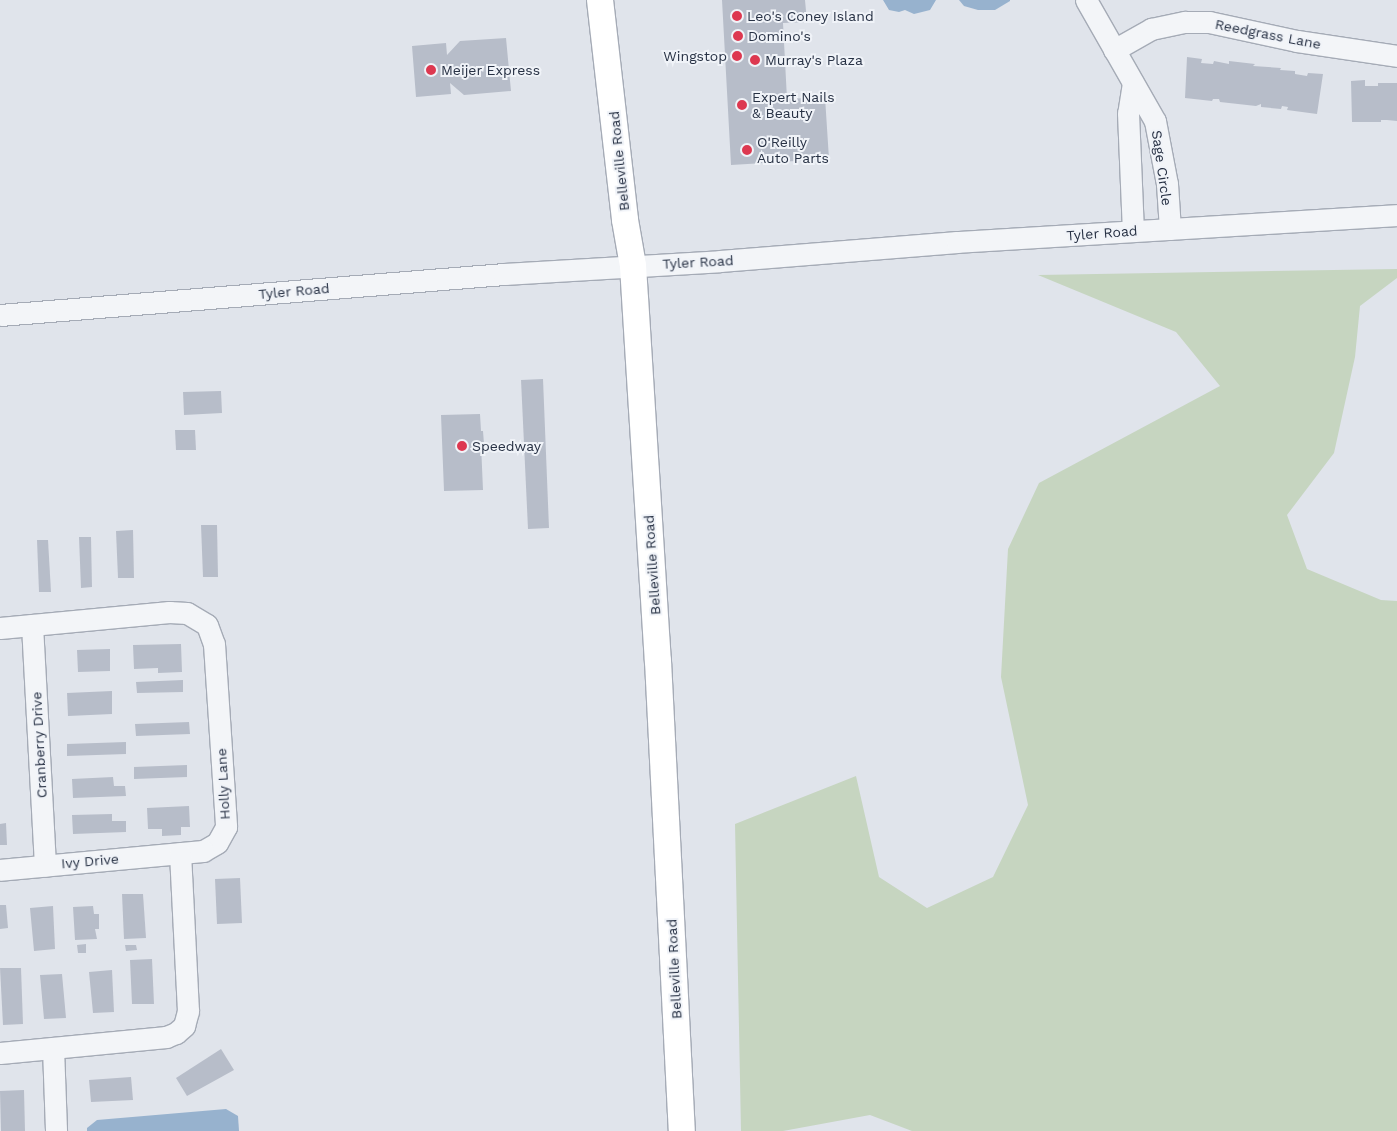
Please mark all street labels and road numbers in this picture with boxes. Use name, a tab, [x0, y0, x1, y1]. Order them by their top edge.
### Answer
street label: Reedgrass Lane	[1214, 16, 1322, 52]
street label: Belleville Road	[605, 110, 633, 212]
street label: Sage Circle	[1148, 129, 1176, 207]
street label: Tyler Road	[1066, 222, 1138, 244]
street label: Tyler Road	[662, 252, 734, 272]
street label: Tyler Road	[258, 280, 330, 302]
street label: Belleville Road	[640, 514, 664, 616]
street label: Cranberry Drive	[28, 691, 50, 799]
street label: Holly Lane	[213, 748, 233, 820]
street label: Ivy Drive	[60, 850, 120, 872]
street label: Belleville Road	[663, 918, 685, 1020]

